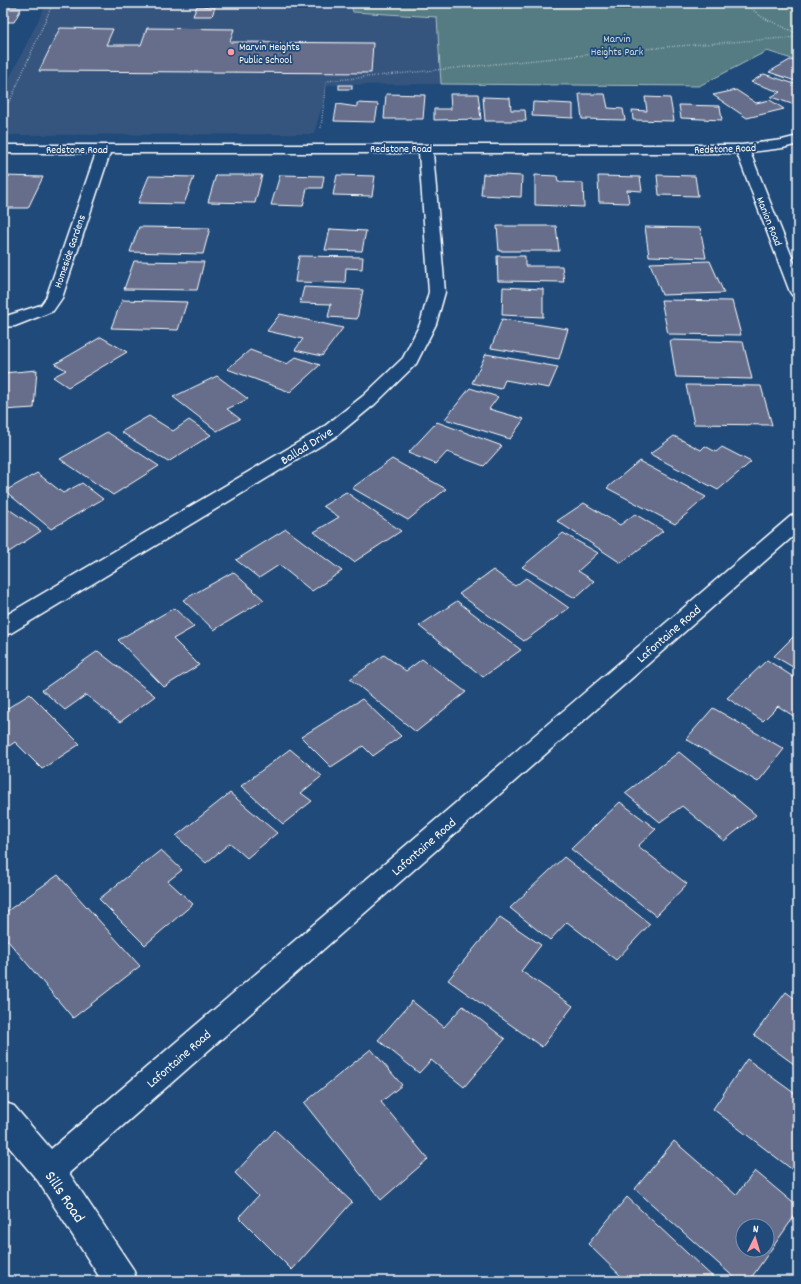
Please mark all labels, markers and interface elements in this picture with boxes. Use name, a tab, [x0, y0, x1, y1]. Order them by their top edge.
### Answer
park label: Marvin Heights Park	[591, 32, 644, 61]
place label: Marvin Heights Public School	[239, 40, 300, 69]
marker: Marvin Heights Public School	[226, 47, 236, 57]
street label: Redstone Road	[694, 141, 756, 159]
street label: Redstone Road	[370, 142, 432, 158]
street label: Redstone Road	[46, 143, 108, 159]
street label: Manion Road	[751, 195, 785, 249]
street label: Homeside Gardens	[51, 212, 91, 290]
street label: Ballad Drive	[277, 423, 337, 471]
street label: Lafontaine Road	[633, 601, 706, 668]
street label: Lafontaine Road	[388, 814, 461, 881]
street label: Lafontaine Road	[143, 1026, 216, 1093]
street label: Sills Road	[38, 1167, 90, 1228]
north arrow	[735, 1218, 775, 1258]
text: N	[752, 1222, 760, 1238]

